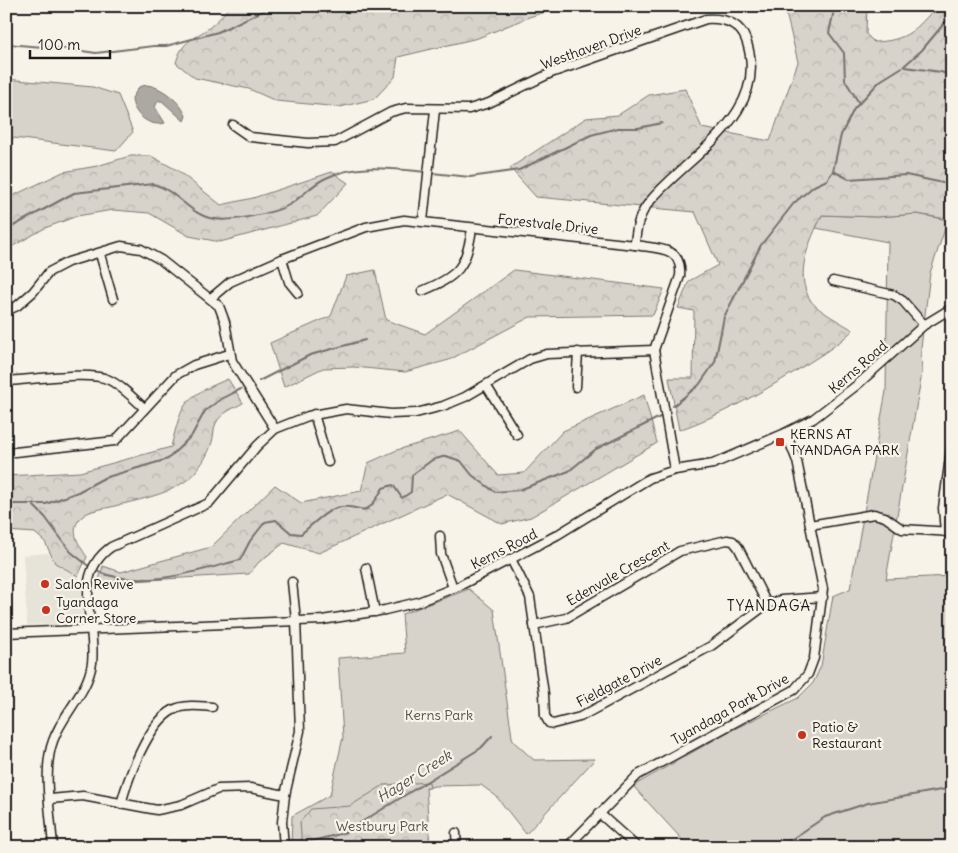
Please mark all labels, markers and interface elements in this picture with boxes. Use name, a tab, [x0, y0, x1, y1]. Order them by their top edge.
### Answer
street label: Westhaven Drive	[538, 20, 644, 74]
scale bar	[30, 28, 110, 60]
text: 100 m	[38, 35, 80, 54]
street label: Forestvale Drive	[497, 210, 599, 238]
street label: Kerns Road	[825, 337, 891, 397]
place label: KERNS AT TYANDAGA PARK	[790, 425, 899, 459]
marker: KERNS AT TYANDAGA PARK	[774, 436, 786, 448]
street label: Kerns Road	[468, 525, 540, 573]
street label: Edenvale Crescent	[563, 536, 673, 610]
place label: Salon Revive	[55, 575, 134, 593]
marker: Salon Revive	[39, 578, 51, 590]
place label: Tyandaga Corner Store	[56, 593, 136, 627]
district label: TYANDAGA	[727, 596, 811, 615]
marker: Tyandaga Corner Store	[40, 604, 52, 616]
street label: Fieldgate Drive	[573, 651, 665, 711]
street label: Tyandaga Park Drive	[668, 669, 792, 749]
park label: Kerns Park	[405, 706, 473, 724]
place label: Patio & Restaurant	[812, 718, 882, 752]
marker: Patio & Restaurant	[796, 729, 808, 741]
water label: Hager Creek	[373, 745, 456, 806]
park label: Westbury Park	[336, 817, 428, 835]

